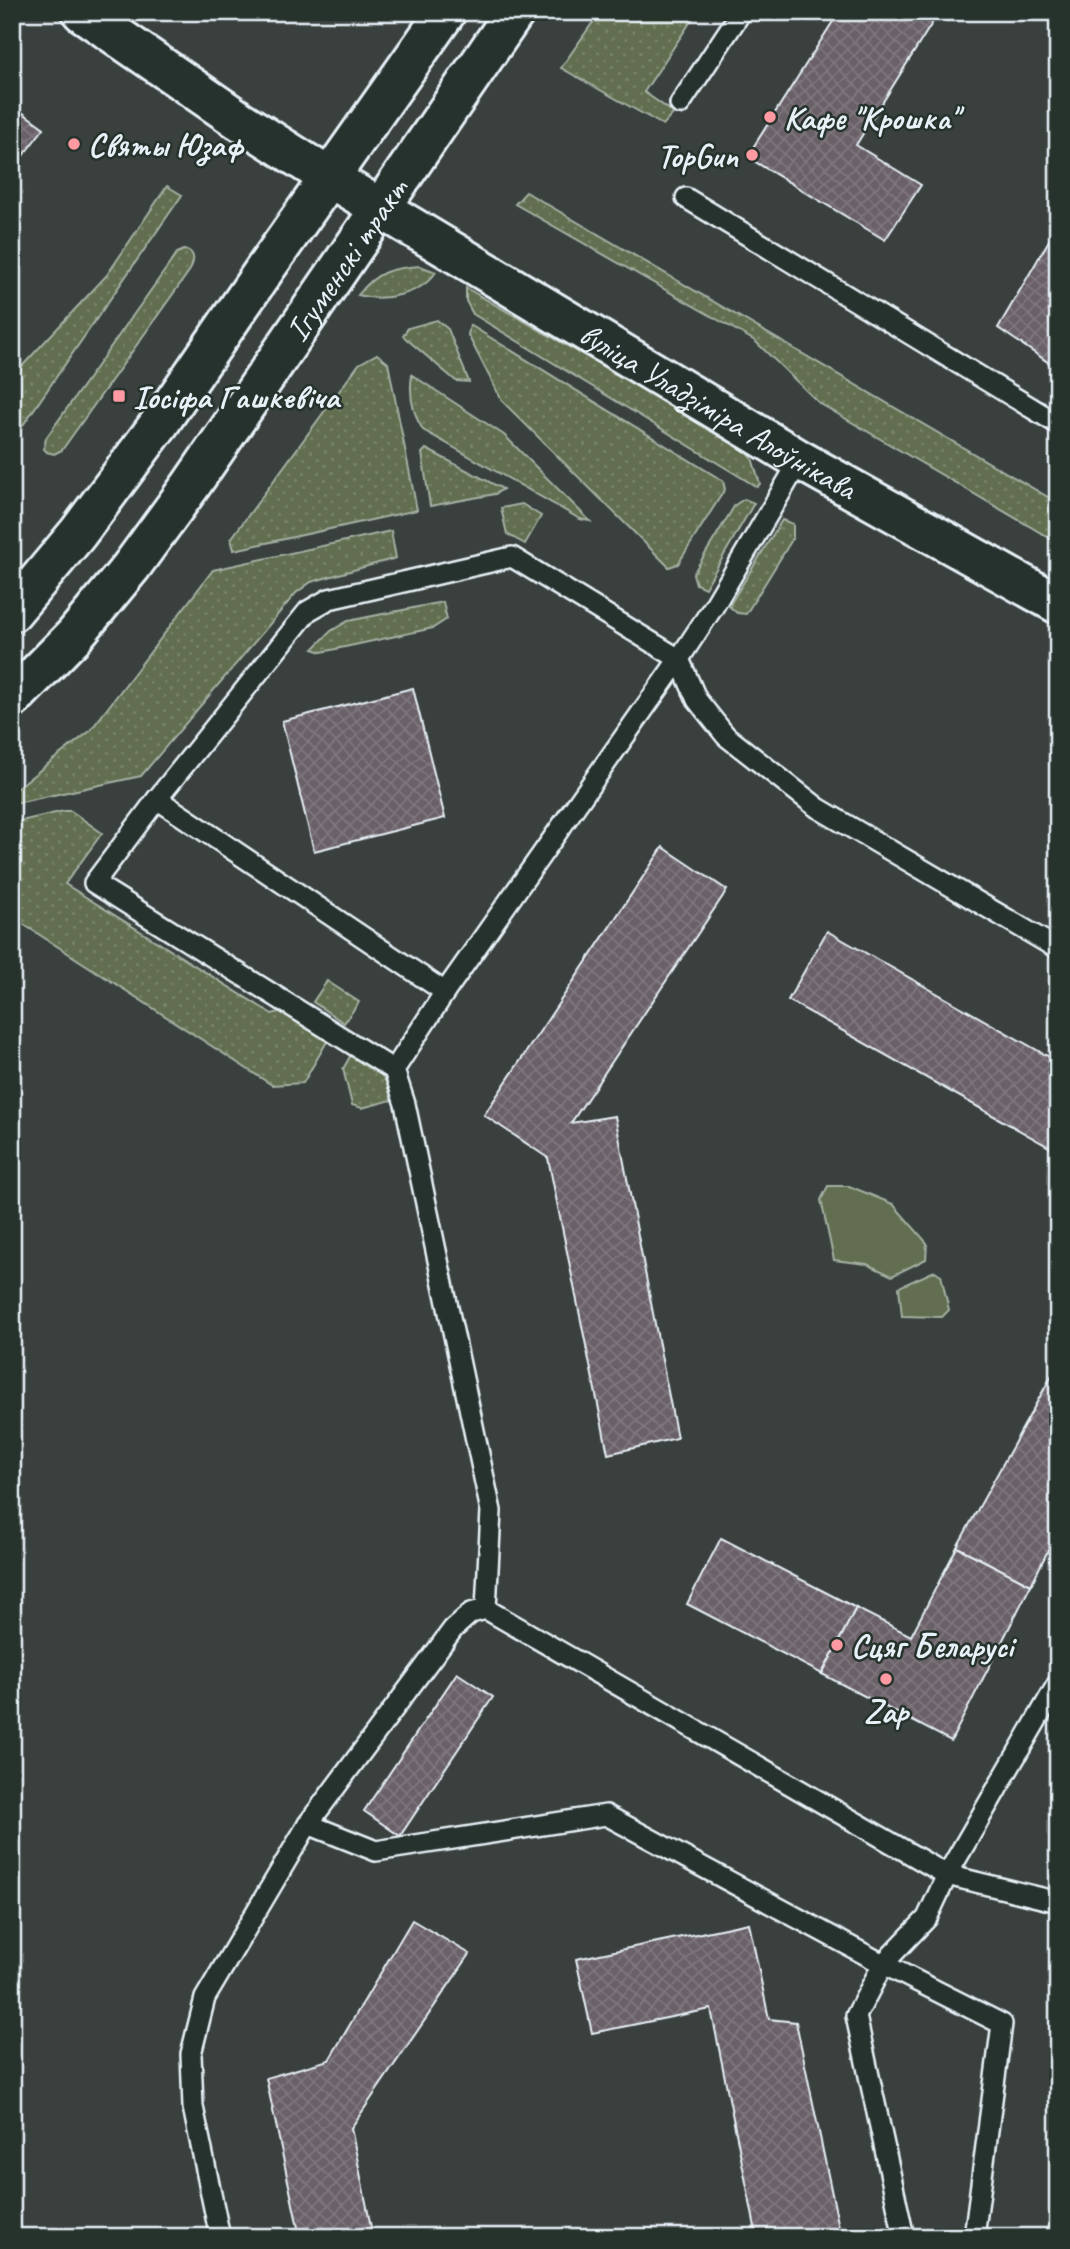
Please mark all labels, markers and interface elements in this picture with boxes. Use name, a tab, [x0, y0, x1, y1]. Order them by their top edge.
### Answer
place label: Кафе "Крошка"	[784, 97, 965, 139]
marker: Кафе "Крошка"	[762, 109, 778, 125]
place label: Святы Юзаф	[88, 124, 245, 167]
place label: TopGun	[657, 135, 739, 177]
marker: Святы Юзаф	[66, 136, 82, 152]
marker: TopGun	[744, 147, 760, 163]
street label: Ігуменскі тракт	[276, 169, 418, 349]
street label: вуліца Уладзіміра Алоўнікава	[572, 313, 865, 510]
place label: Іосіфа Гашкевіча	[133, 376, 341, 418]
marker: Іосіфа Гашкевіча	[111, 388, 127, 404]
place label: Сцяг Беларусі	[851, 1625, 1018, 1667]
marker: Сцяг Беларусі	[829, 1637, 845, 1653]
marker: Zap	[878, 1671, 894, 1687]
place label: Zap	[864, 1690, 910, 1732]

